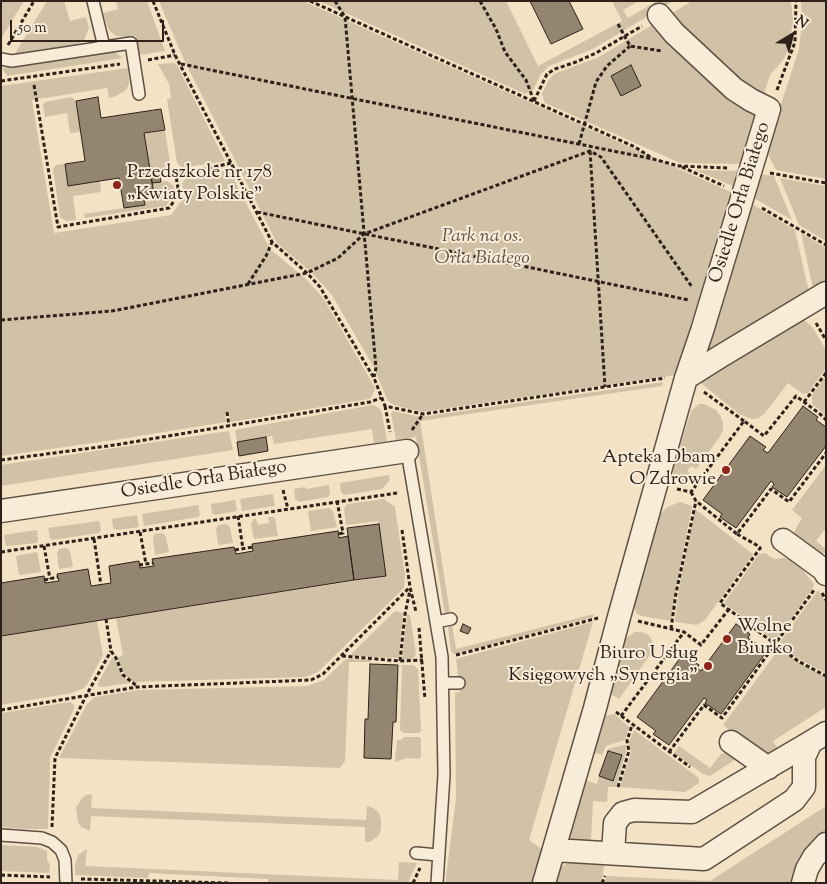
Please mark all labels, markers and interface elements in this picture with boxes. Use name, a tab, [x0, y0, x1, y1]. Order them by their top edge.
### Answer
scale bar	[12, 10, 166, 42]
north arrow	[767, 10, 817, 60]
text: N	[791, 12, 812, 34]
text: 50 m	[18, 18, 47, 39]
street label: Osiedle Orła Białego	[706, 119, 776, 287]
place label: Przedszkole nr 178 „Kwiaty Polskie”	[127, 163, 272, 207]
marker: Przedszkole nr 178 „Kwiaty Polskie”	[111, 179, 123, 191]
park label: Park na os. Orła Białego	[434, 227, 530, 271]
place label: Apteka Dbam O Zdrowie	[602, 448, 716, 492]
street label: Osiedle Orła Białego	[119, 457, 289, 505]
marker: Apteka Dbam O Zdrowie	[720, 464, 732, 476]
place label: Wolne Biurko	[737, 617, 793, 661]
marker: Wolne Biurko	[721, 633, 733, 645]
place label: Biuro Usług Księgowych „Synergia”	[508, 644, 698, 688]
marker: Biuro Usług Księgowych „Synergia”	[702, 660, 714, 672]

